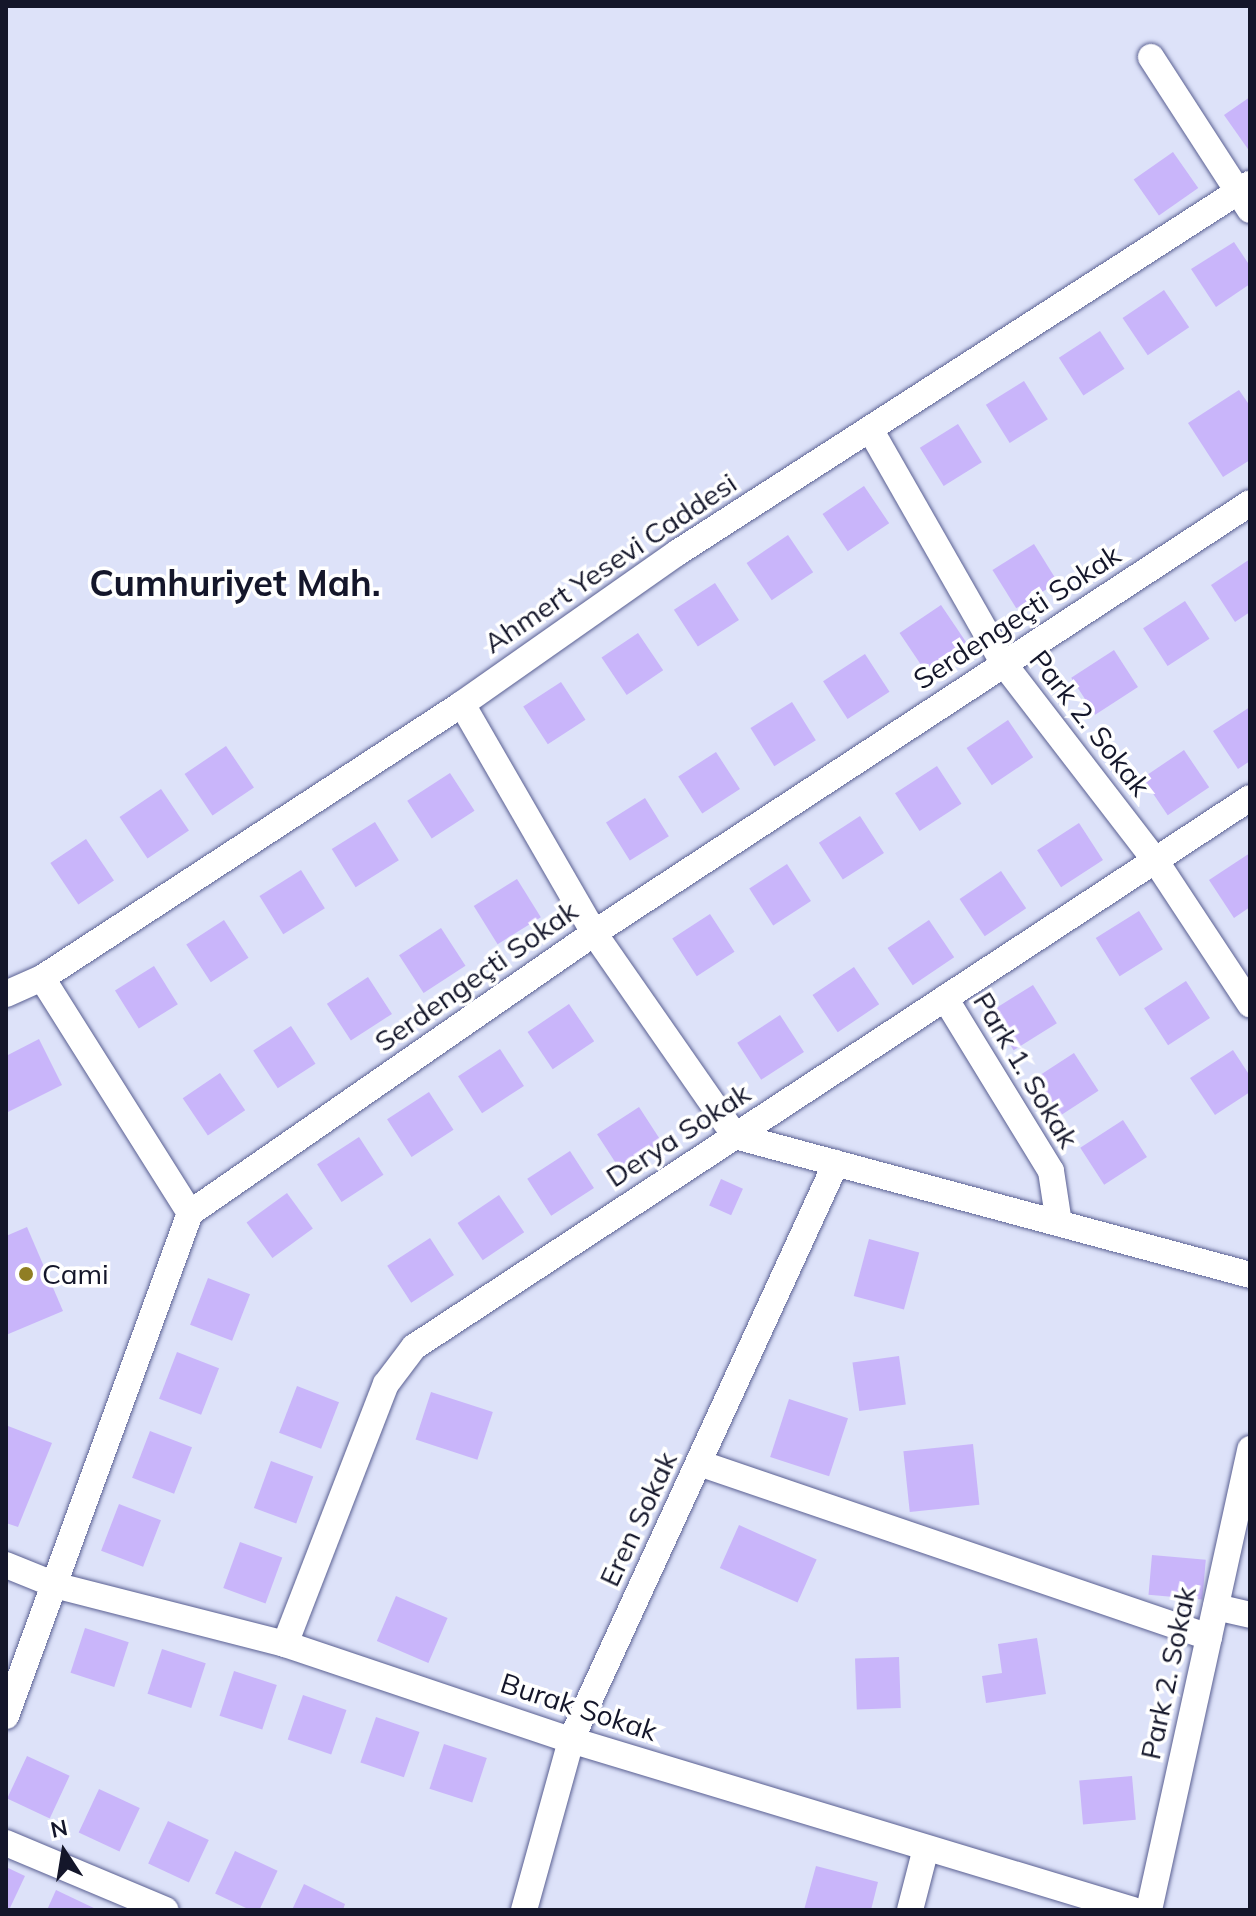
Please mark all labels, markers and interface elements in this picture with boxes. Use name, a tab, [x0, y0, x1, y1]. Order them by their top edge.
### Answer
street label: Ahmert Yesevi Caddesi	[477, 466, 743, 660]
street label: Serdengeçti Sokak	[907, 538, 1127, 696]
district label: Cumhuriyet Mah.	[89, 561, 381, 605]
street label: Park 2. Sokak	[1023, 643, 1157, 803]
street label: Serdengeçti Sokak	[368, 893, 584, 1059]
street label: Park 1. Sokak	[966, 986, 1086, 1154]
street label: Derya Sokak	[600, 1076, 756, 1194]
place label: Cami	[42, 1257, 109, 1291]
marker: Cami	[17, 1265, 35, 1283]
street label: Eren Sokak	[592, 1446, 684, 1592]
street label: Park 2. Sokak	[1133, 1584, 1203, 1762]
street label: Burak Sokak	[496, 1666, 662, 1748]
north arrow	[24, 1812, 104, 1892]
text: N	[48, 1813, 70, 1844]

